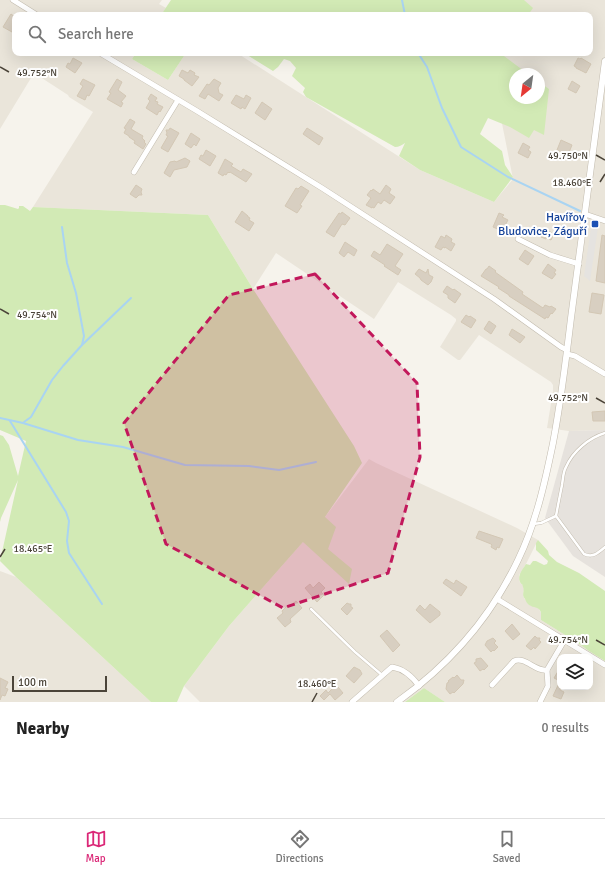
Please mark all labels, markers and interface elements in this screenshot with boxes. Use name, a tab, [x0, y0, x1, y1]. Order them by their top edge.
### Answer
search box	[12, 12, 593, 56]
icon: search	[26, 23, 48, 45]
text: Search here	[58, 25, 134, 43]
text: 49.752°N	[17, 67, 57, 79]
north arrow	[509, 68, 545, 104]
text: 49.750°N	[548, 150, 588, 162]
text: 18.460°E	[553, 177, 592, 189]
place label: Havířov, Bludovice, Záguří	[498, 210, 588, 239]
marker: Havířov, Bludovice, Záguří	[590, 219, 600, 229]
text: 49.754°N	[17, 309, 57, 321]
text: 49.752°N	[548, 392, 588, 404]
text: 18.465°E	[14, 543, 53, 555]
text: 49.754°N	[548, 634, 588, 646]
map controls	[557, 654, 593, 690]
button: layers	[557, 654, 593, 690]
scale bar	[12, 674, 107, 693]
text: 100 m	[18, 676, 47, 689]
text: 18.460°E	[298, 678, 337, 690]
text: Nearby	[16, 718, 69, 739]
text: 0 results	[541, 720, 589, 736]
tab: Map	[85, 828, 107, 865]
tab: Directions	[276, 828, 324, 865]
tab: Saved	[493, 828, 520, 865]

